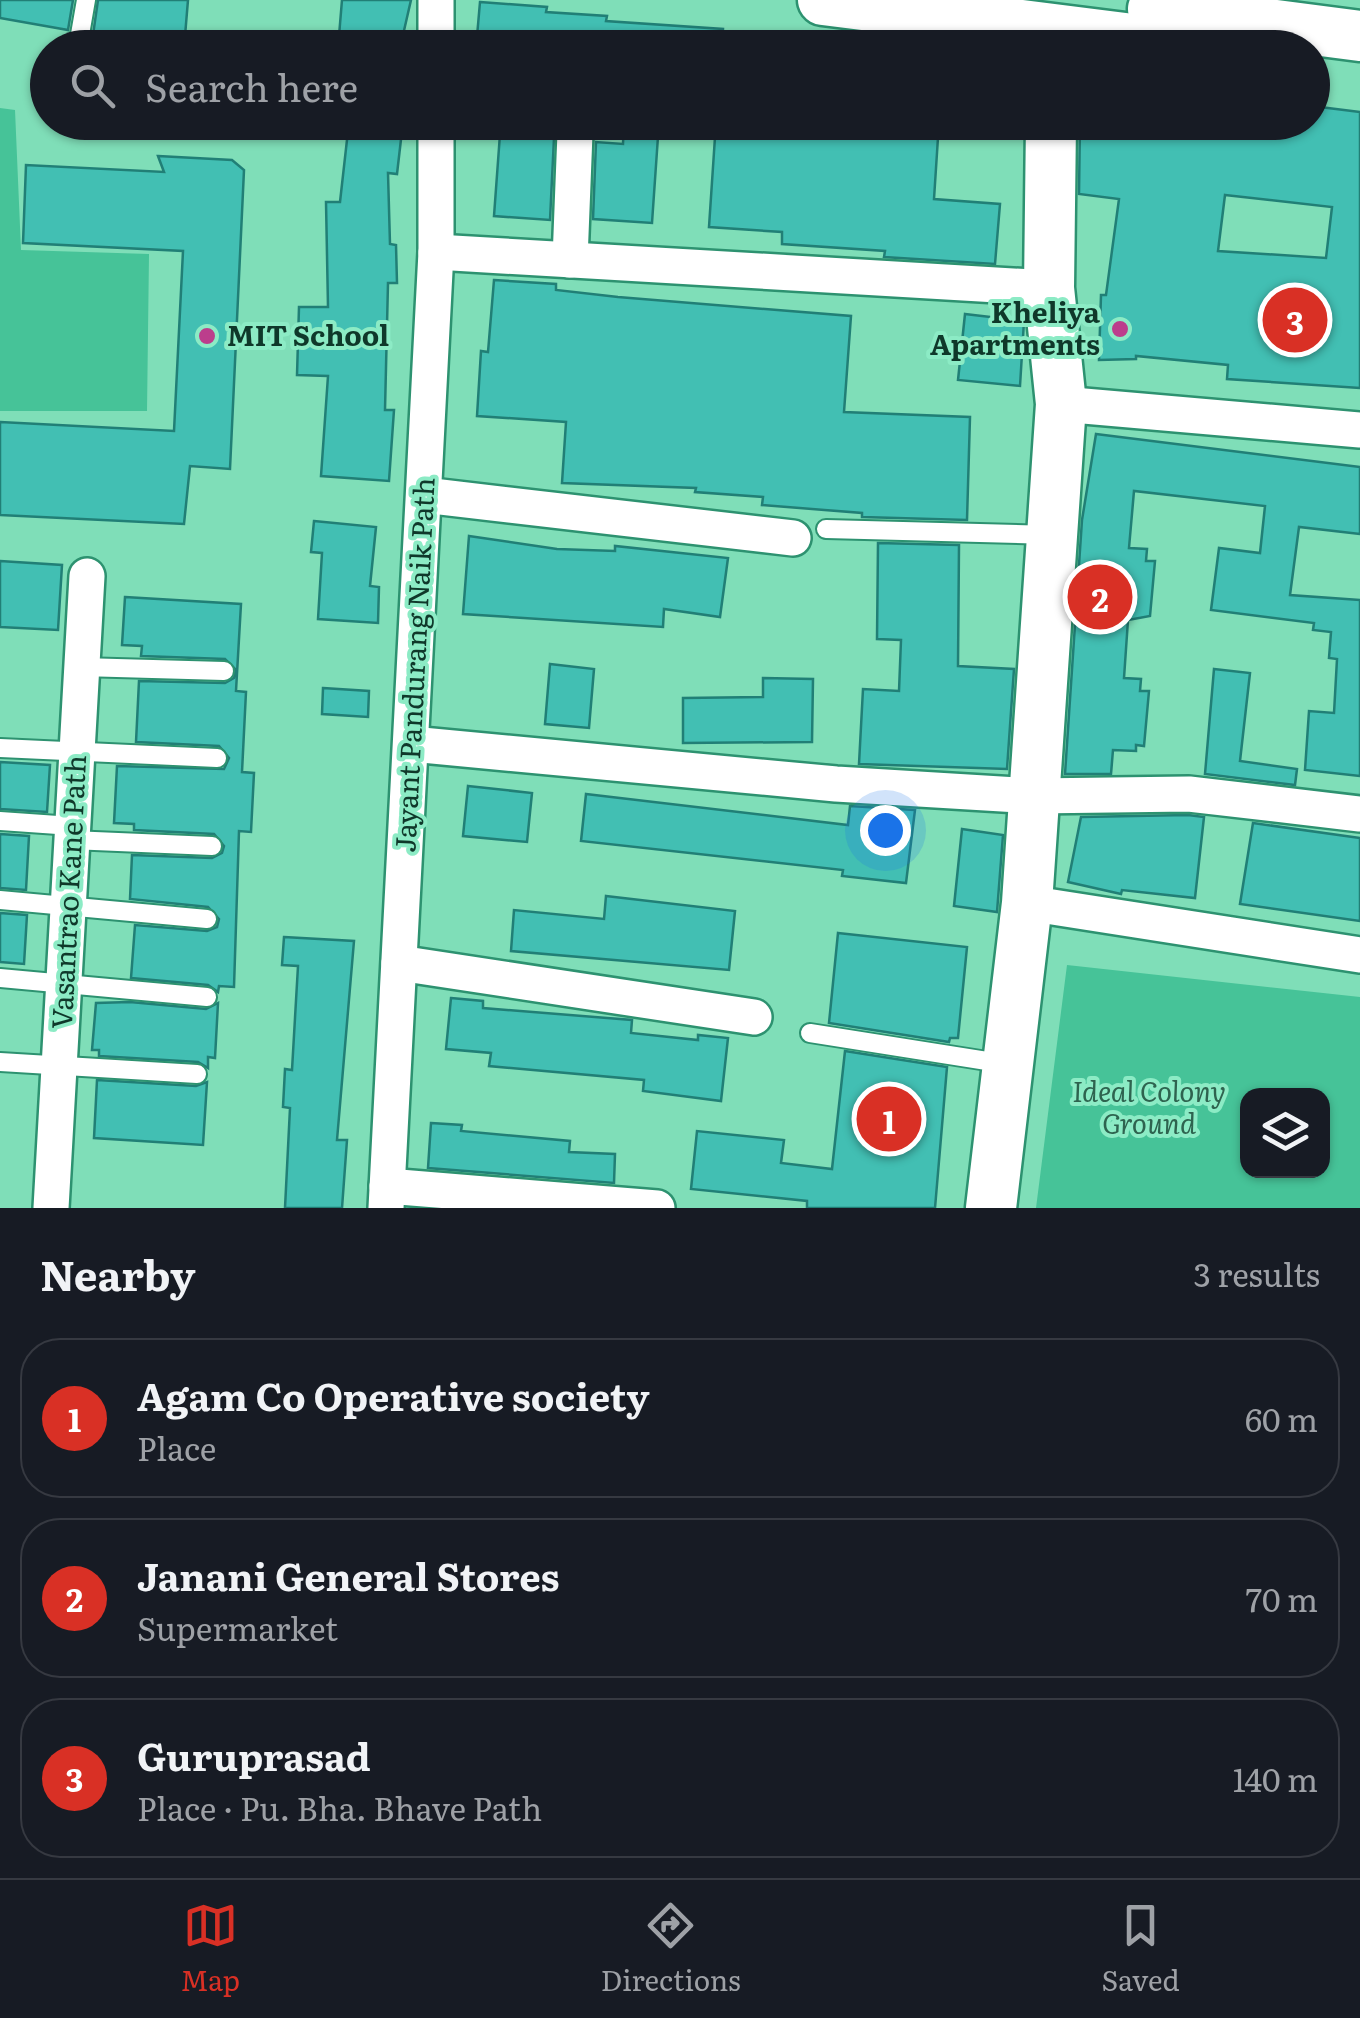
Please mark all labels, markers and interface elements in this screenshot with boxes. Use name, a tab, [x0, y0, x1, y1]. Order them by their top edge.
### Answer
search box	[30, 30, 1330, 140]
text: Search here	[145, 57, 358, 114]
icon: search	[65, 58, 120, 113]
pin: 3	[1262, 282, 1328, 358]
place label: Kheliya Apartments	[930, 290, 1101, 364]
place label: MIT School	[227, 313, 389, 355]
marker: Kheliya Apartments	[1109, 318, 1131, 340]
marker: MIT School	[196, 325, 218, 347]
street label: Jayant Pandurang Naik Path	[382, 476, 444, 853]
pin: 2	[1068, 560, 1132, 634]
street label: Vasantrao Kane Path	[39, 754, 95, 1030]
your location	[860, 805, 911, 856]
park label: Ideal Colony Ground	[1072, 1069, 1226, 1143]
pin: 1	[856, 1082, 922, 1156]
map controls	[1240, 1088, 1330, 1178]
button: layers	[1240, 1088, 1330, 1178]
text: Nearby	[40, 1242, 196, 1304]
text: 3 results	[1194, 1249, 1320, 1297]
text: Agam Co Operative society	[137, 1366, 649, 1423]
text: 1	[68, 1394, 81, 1442]
text: 60 m	[1245, 1394, 1318, 1442]
text: Place	[137, 1423, 216, 1471]
text: Janani General Stores	[137, 1546, 559, 1603]
text: 2	[66, 1574, 83, 1622]
text: 70 m	[1246, 1574, 1318, 1622]
text: Supermarket	[137, 1603, 338, 1651]
text: Guruprasad	[137, 1726, 371, 1783]
text: 3	[66, 1754, 83, 1802]
text: 140 m	[1233, 1754, 1318, 1802]
text: Place · Pu. Bha. Bhave Path	[137, 1783, 542, 1831]
tab: Map	[180, 1898, 240, 2000]
tab: Directions	[601, 1898, 741, 2000]
tab: Saved	[1102, 1898, 1180, 2000]

